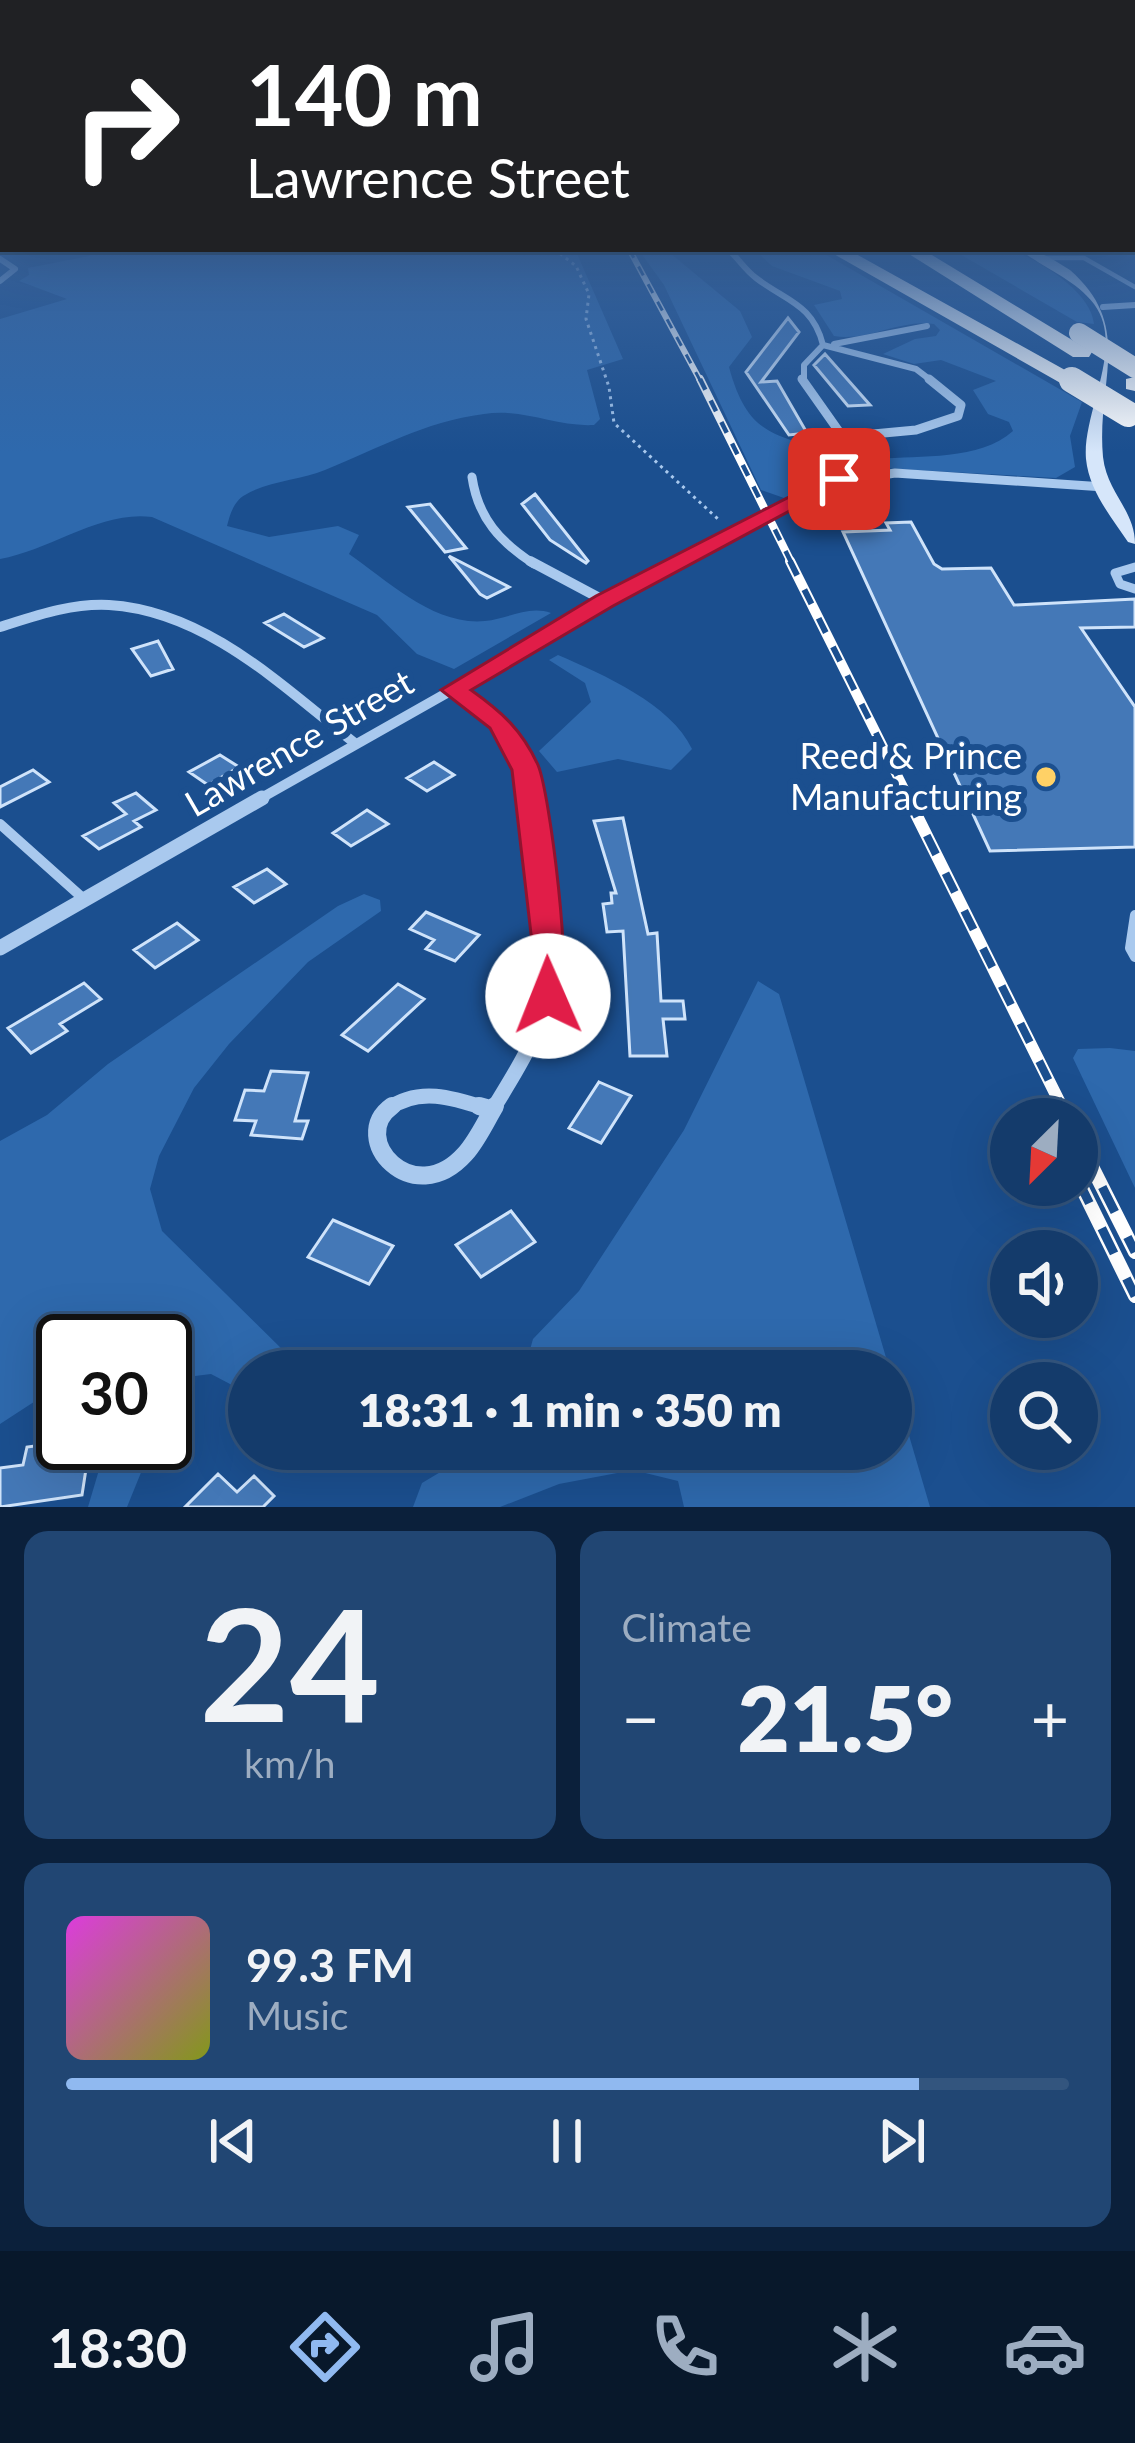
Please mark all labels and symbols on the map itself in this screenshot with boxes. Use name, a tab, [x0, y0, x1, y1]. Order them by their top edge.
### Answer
pin	[788, 428, 890, 530]
street label: Lawrence Street	[177, 659, 420, 825]
place label: Reed & Prince Manufacturing	[790, 733, 1022, 818]
marker: Reed & Prince Manufacturing	[1033, 764, 1059, 790]
position arrow	[485, 933, 611, 1059]
north arrow	[990, 1098, 1098, 1206]
speed limit sign: 30	[36, 1314, 192, 1470]

